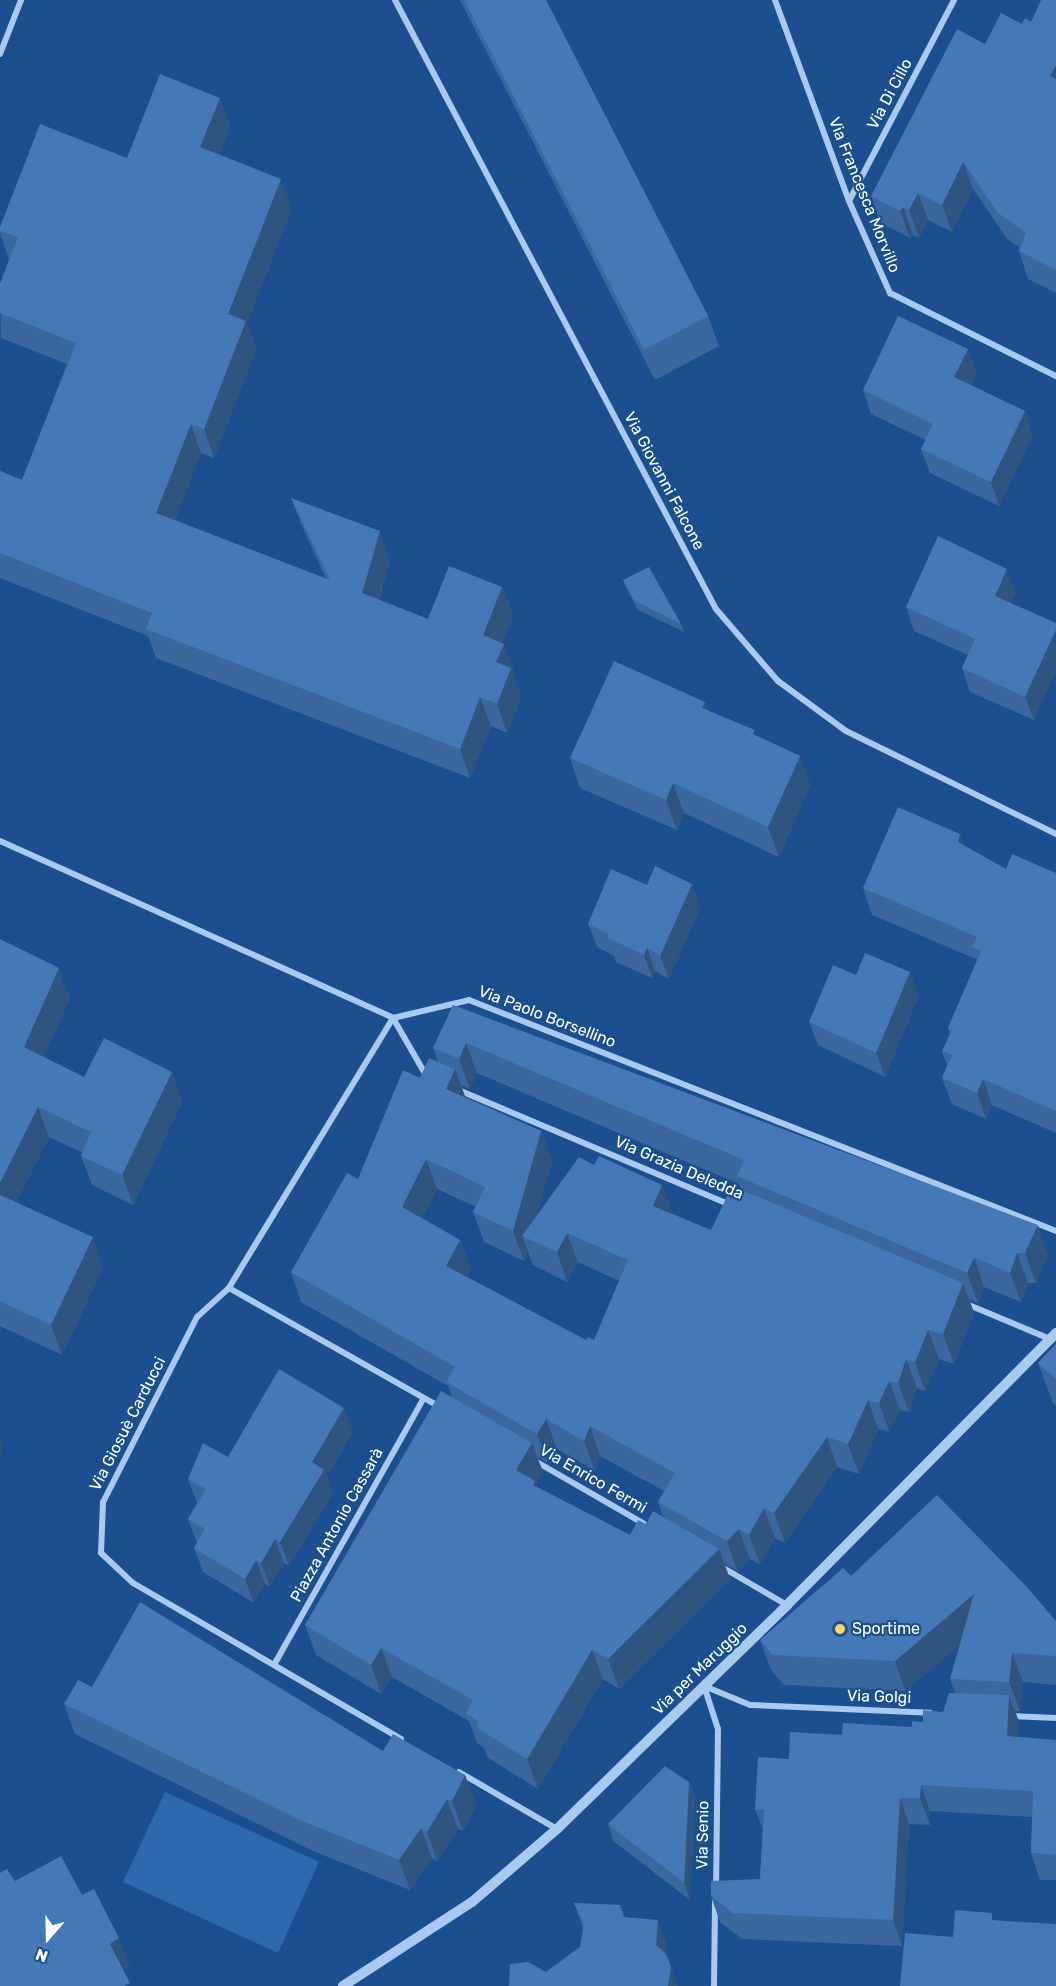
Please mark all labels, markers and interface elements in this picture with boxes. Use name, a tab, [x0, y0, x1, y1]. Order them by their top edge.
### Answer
street label: Via Di Cillo	[863, 55, 917, 133]
street label: Via Francesca Morvillo	[824, 115, 904, 275]
street label: Via Giovanni Falcone	[619, 409, 709, 553]
street label: Via Paolo Borsellino	[476, 982, 618, 1052]
street label: Via Grazia Deledda	[612, 1132, 746, 1204]
street label: Via Giosuè Carducci	[86, 1354, 170, 1494]
street label: Via Enrico Fermi	[536, 1441, 650, 1517]
street label: Piazza Antonio Cassarà	[286, 1444, 388, 1606]
street label: Via per Maruggio	[648, 1619, 752, 1719]
place label: Sportime	[852, 1619, 920, 1639]
marker: Sportime	[833, 1622, 847, 1636]
street label: Via Golgi	[846, 1686, 912, 1708]
street label: Via Senio	[693, 1800, 713, 1870]
north arrow	[18, 1908, 78, 1968]
text: N	[33, 1944, 50, 1966]

